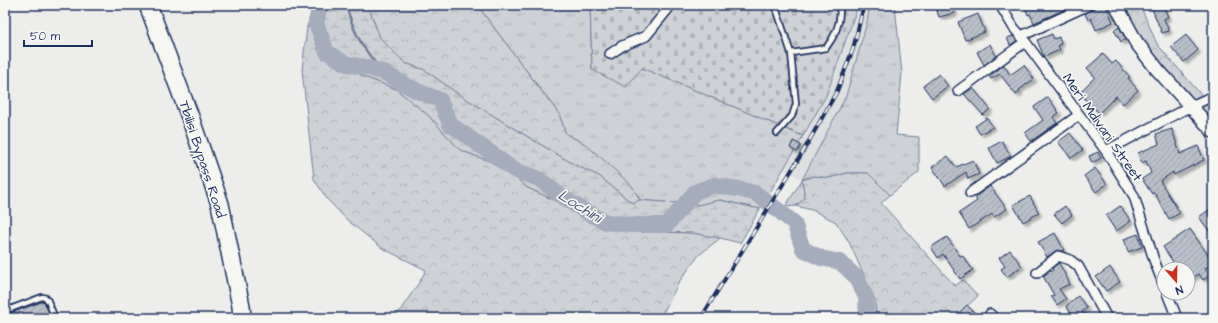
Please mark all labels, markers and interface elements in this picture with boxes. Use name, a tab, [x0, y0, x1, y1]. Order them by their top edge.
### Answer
scale bar	[24, 22, 92, 48]
text: 50 m	[30, 28, 61, 45]
street label: Meri Mdivani Street	[1057, 70, 1147, 186]
street label: Tbilisi Bypass Road	[174, 98, 230, 220]
water label: Lochini	[554, 185, 607, 229]
north arrow	[1156, 261, 1196, 301]
text: N	[1173, 282, 1185, 298]

